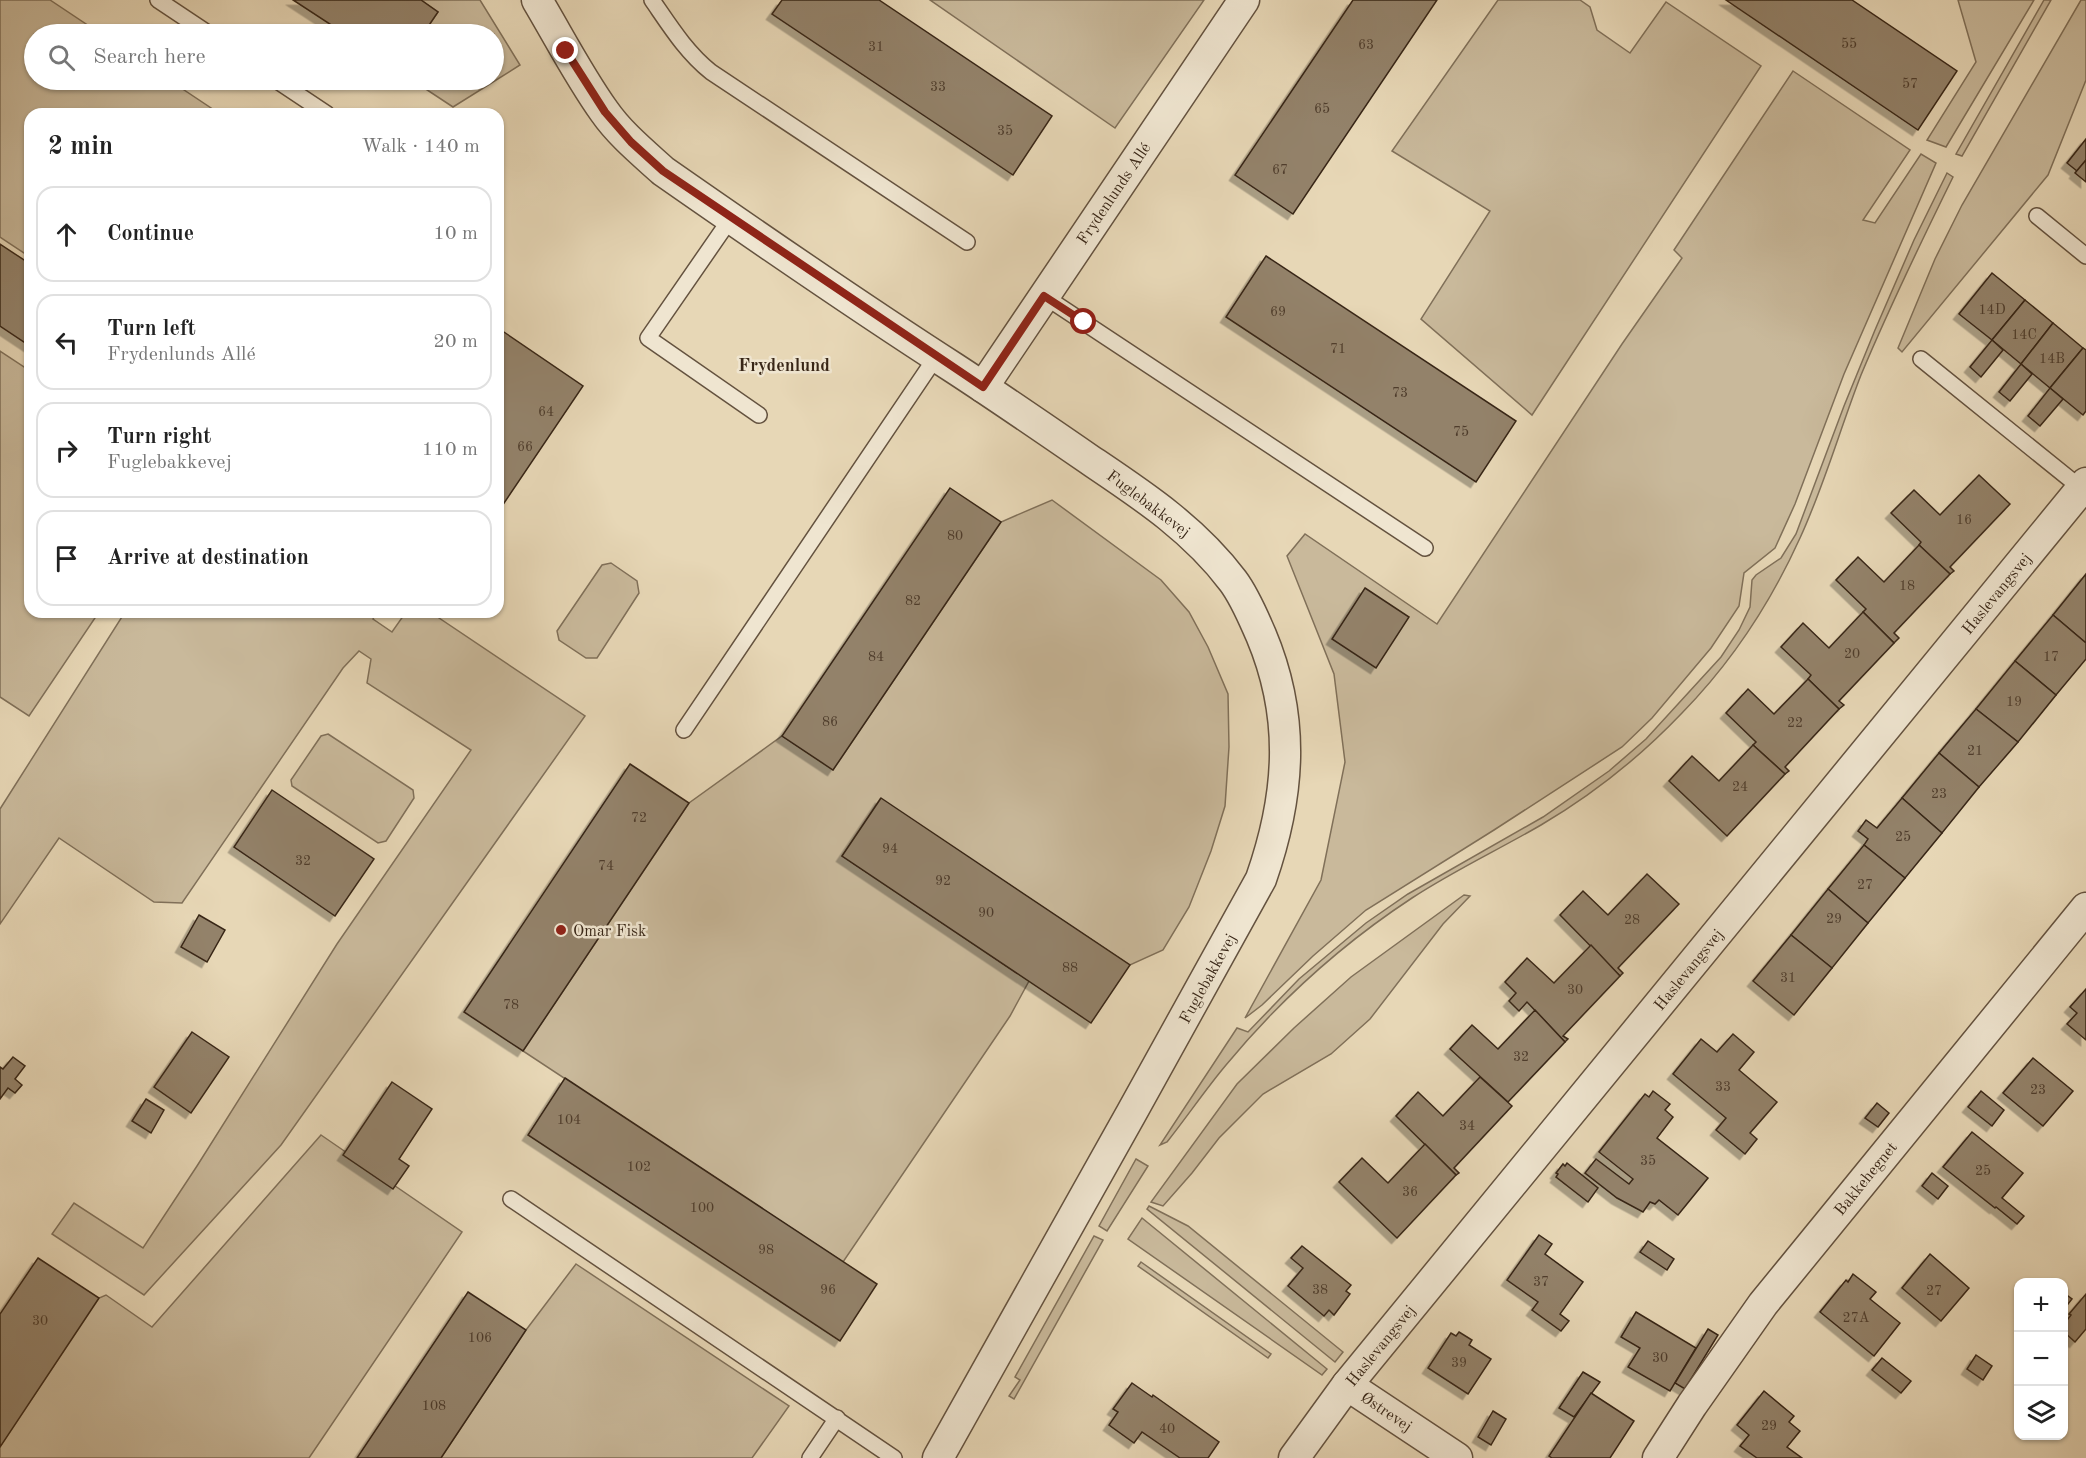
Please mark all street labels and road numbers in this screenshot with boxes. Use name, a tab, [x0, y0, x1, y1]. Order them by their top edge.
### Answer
street label: Frydenlunds Allé	[1075, 140, 1155, 248]
street label: Fuglebakkevej	[1103, 468, 1193, 541]
street label: Haslevangsvej	[1960, 551, 2035, 638]
street label: Haslevangsvej	[1652, 927, 1727, 1014]
street label: Fuglebakkevej	[1178, 931, 1240, 1027]
street label: Bakkehegnet	[1832, 1139, 1901, 1219]
street label: Haslevangsvej	[1344, 1303, 1419, 1390]
street label: Østrevej	[1357, 1390, 1414, 1435]

